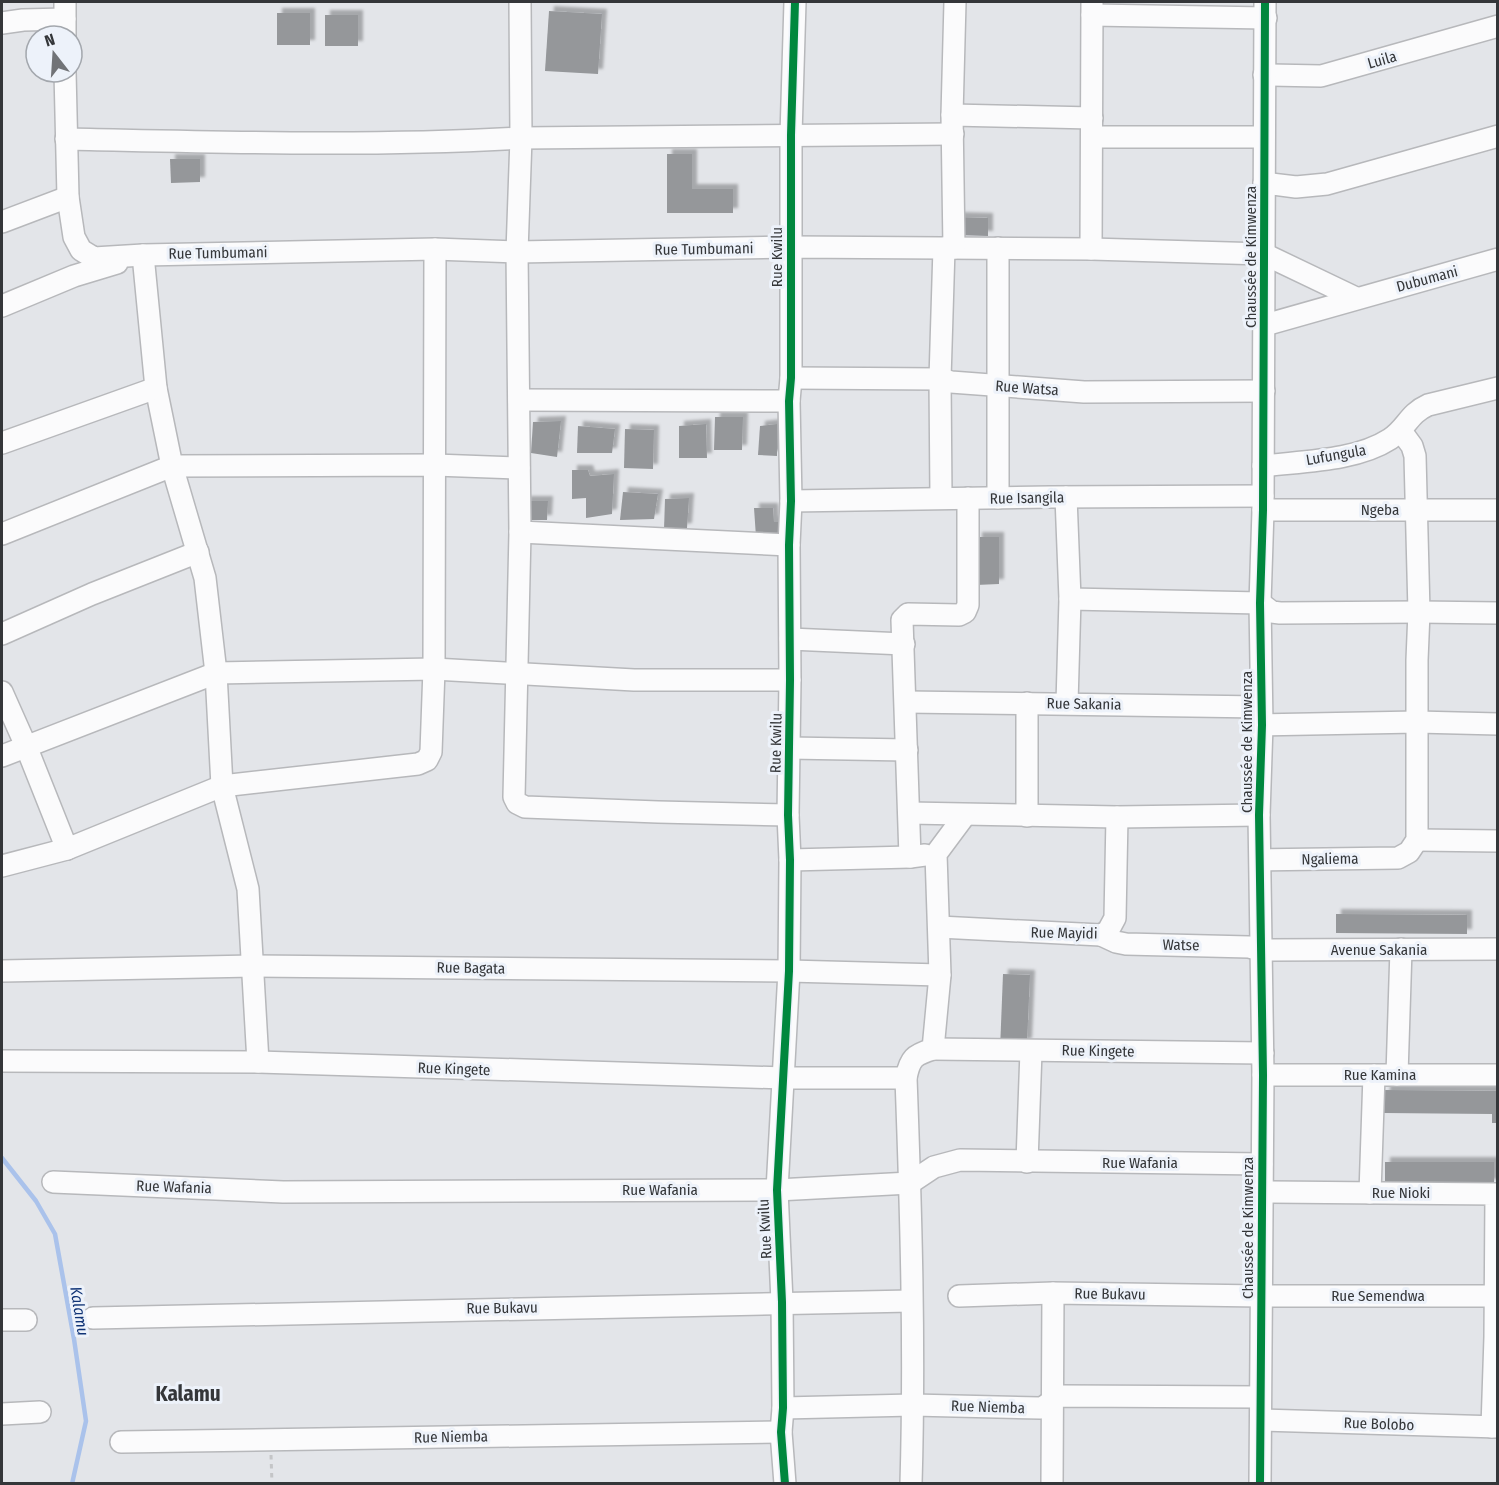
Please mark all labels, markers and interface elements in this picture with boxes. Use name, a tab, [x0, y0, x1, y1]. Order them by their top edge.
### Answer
north arrow	[24, 24, 84, 84]
text: N	[42, 30, 57, 51]
street label: Luila	[1365, 47, 1399, 73]
street label: Chaussée de Kimwenza	[1242, 186, 1260, 328]
street label: Rue Kwilu	[768, 227, 786, 287]
street label: Rue Tumbumani	[654, 239, 754, 259]
street label: Rue Tumbumani	[168, 243, 268, 263]
street label: Dubumani	[1394, 262, 1460, 296]
street label: Rue Watsa	[995, 377, 1059, 399]
street label: Lufungula	[1305, 441, 1367, 469]
street label: Rue Isangila	[990, 488, 1064, 508]
street label: Ngeba	[1361, 501, 1399, 519]
street label: Chaussée de Kimwenza	[1238, 671, 1256, 813]
street label: Rue Sakania	[1046, 694, 1122, 714]
street label: Rue Kwilu	[766, 713, 786, 773]
street label: Ngaliema	[1301, 850, 1359, 868]
street label: Rue Mayidi	[1030, 923, 1098, 943]
street label: Watse	[1162, 936, 1200, 954]
street label: Avenue Sakania	[1331, 941, 1427, 959]
street label: Rue Bagata	[437, 958, 505, 978]
street label: Rue Kingete	[1061, 1041, 1135, 1061]
street label: Rue Kingete	[417, 1059, 491, 1079]
street label: Rue Kamina	[1344, 1066, 1416, 1084]
street label: Rue Wafania	[1102, 1154, 1178, 1172]
street label: Chaussée de Kimwenza	[1239, 1157, 1257, 1299]
street label: Rue Wafania	[136, 1177, 212, 1197]
street label: Rue Wafania	[622, 1181, 698, 1199]
street label: Rue Nioki	[1372, 1184, 1430, 1202]
street label: Rue Kwilu	[754, 1198, 776, 1260]
street label: Rue Bukavu	[1074, 1284, 1146, 1304]
water label: Kalamu	[66, 1285, 93, 1337]
street label: Rue Semendwa	[1331, 1287, 1425, 1305]
street label: Rue Bukavu	[466, 1298, 538, 1318]
district label: Kalamu	[155, 1381, 221, 1407]
street label: Rue Niemba	[951, 1397, 1025, 1417]
street label: Rue Bolobo	[1343, 1414, 1415, 1434]
street label: Rue Niemba	[414, 1427, 488, 1447]

